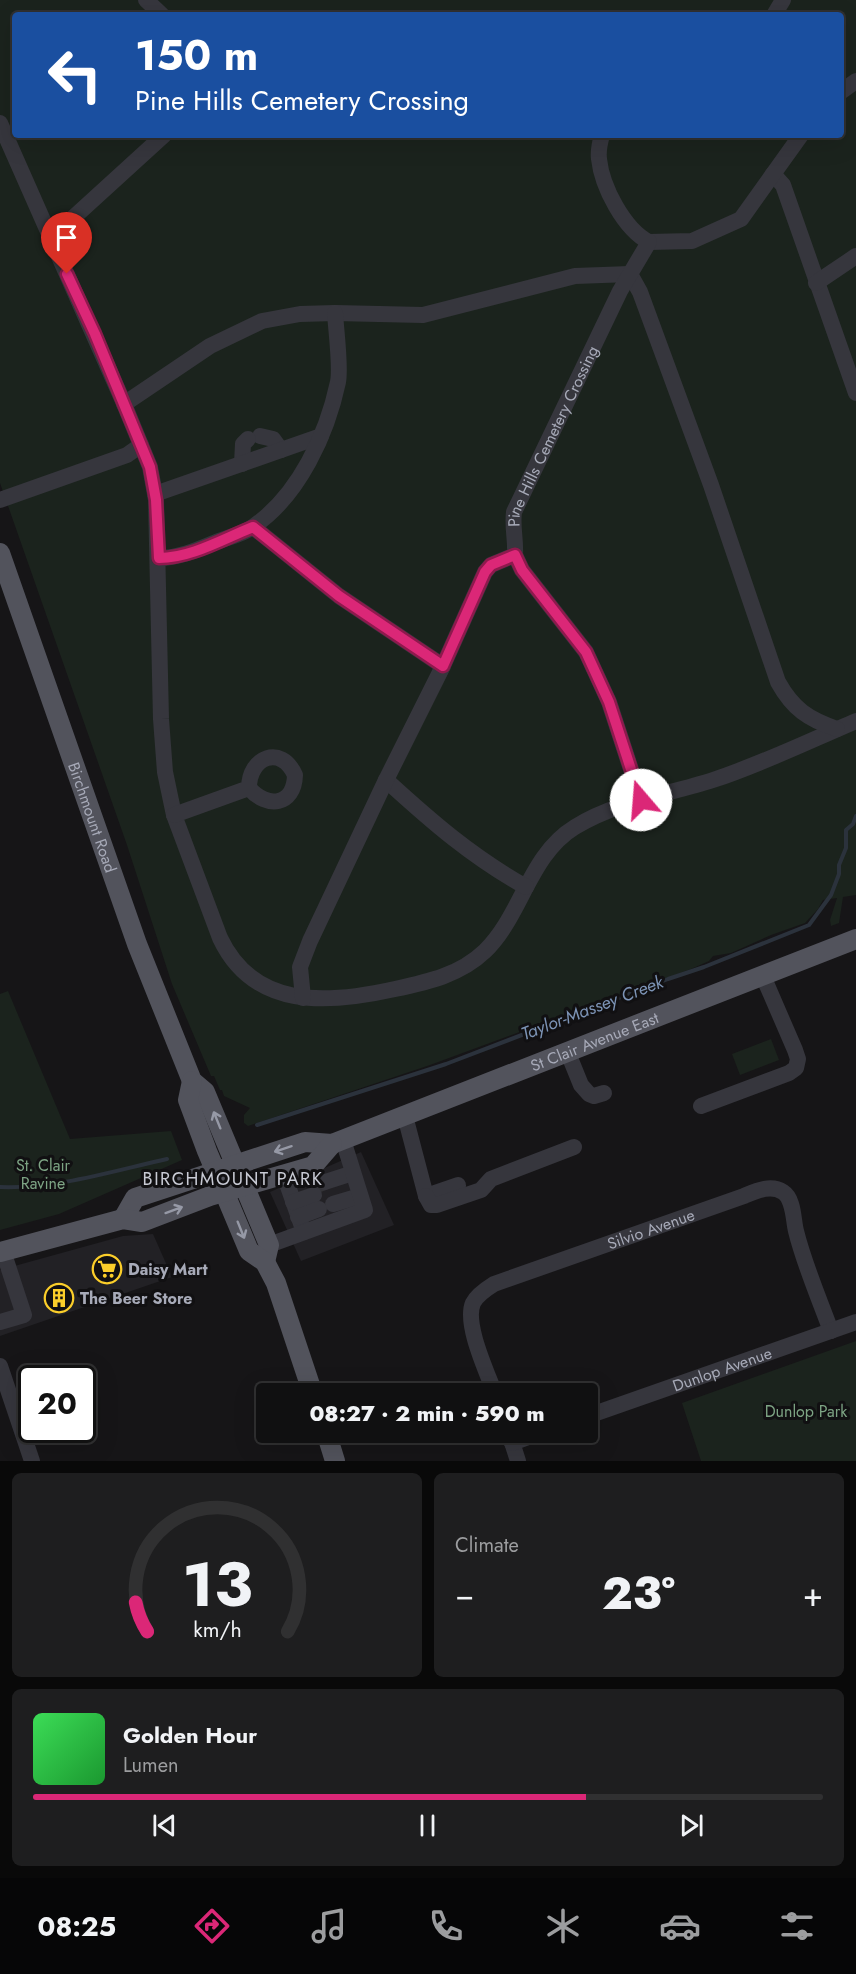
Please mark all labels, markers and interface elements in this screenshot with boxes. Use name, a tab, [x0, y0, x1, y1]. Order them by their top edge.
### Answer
text: 150 m	[135, 25, 258, 86]
icon: left	[36, 36, 114, 114]
text: Pine Hills Cemetery Crossing	[135, 81, 469, 120]
pin	[41, 212, 92, 274]
icon: arrive	[50, 221, 83, 254]
street label: Pine Hills Cemetery Crossing	[502, 342, 604, 527]
street label: Birchmount Road	[62, 759, 122, 876]
position arrow	[609, 768, 673, 832]
water label: Taylor-Massey Creek	[517, 968, 668, 1047]
street label: St Clair Avenue East	[527, 1006, 662, 1077]
one-way arrow	[211, 1111, 222, 1130]
one-way arrow	[274, 1144, 293, 1155]
park label: St. Clair Ravine	[16, 1154, 71, 1195]
district label: BIRCHMOUNT PARK	[143, 1166, 323, 1192]
one-way arrow	[164, 1203, 183, 1214]
street label: Silvio Avenue	[604, 1203, 698, 1255]
one-way arrow	[236, 1221, 247, 1239]
supermarket icon: Daisy Mart	[91, 1253, 123, 1285]
place label: Daisy Mart	[128, 1258, 209, 1281]
building icon: The Beer Store	[43, 1282, 75, 1314]
place label: The Beer Store	[80, 1287, 192, 1310]
street label: Dunlop Avenue	[669, 1341, 775, 1398]
speed limit sign: 20	[18, 1365, 96, 1443]
text: 08:27 · 2 min · 590 m	[309, 1397, 545, 1429]
park label: Dunlop Park	[765, 1400, 848, 1423]
text: Climate	[455, 1531, 519, 1560]
text: 13	[182, 1539, 252, 1629]
text: 23°	[602, 1561, 675, 1626]
text: −	[455, 1571, 474, 1618]
text: +	[803, 1571, 823, 1618]
text: km/h	[193, 1614, 241, 1645]
text: Golden Hour	[123, 1719, 257, 1751]
text: Lumen	[123, 1751, 179, 1780]
icon: previous	[148, 1809, 181, 1842]
icon: pause	[411, 1809, 444, 1842]
icon: next	[675, 1809, 708, 1842]
icon: directions	[191, 1905, 233, 1947]
icon: music	[308, 1905, 350, 1947]
icon: phone	[425, 1905, 467, 1947]
icon: climate	[542, 1905, 584, 1947]
icon: car	[659, 1905, 701, 1947]
icon: filters	[776, 1905, 818, 1947]
text: 08:25	[38, 1907, 116, 1946]

